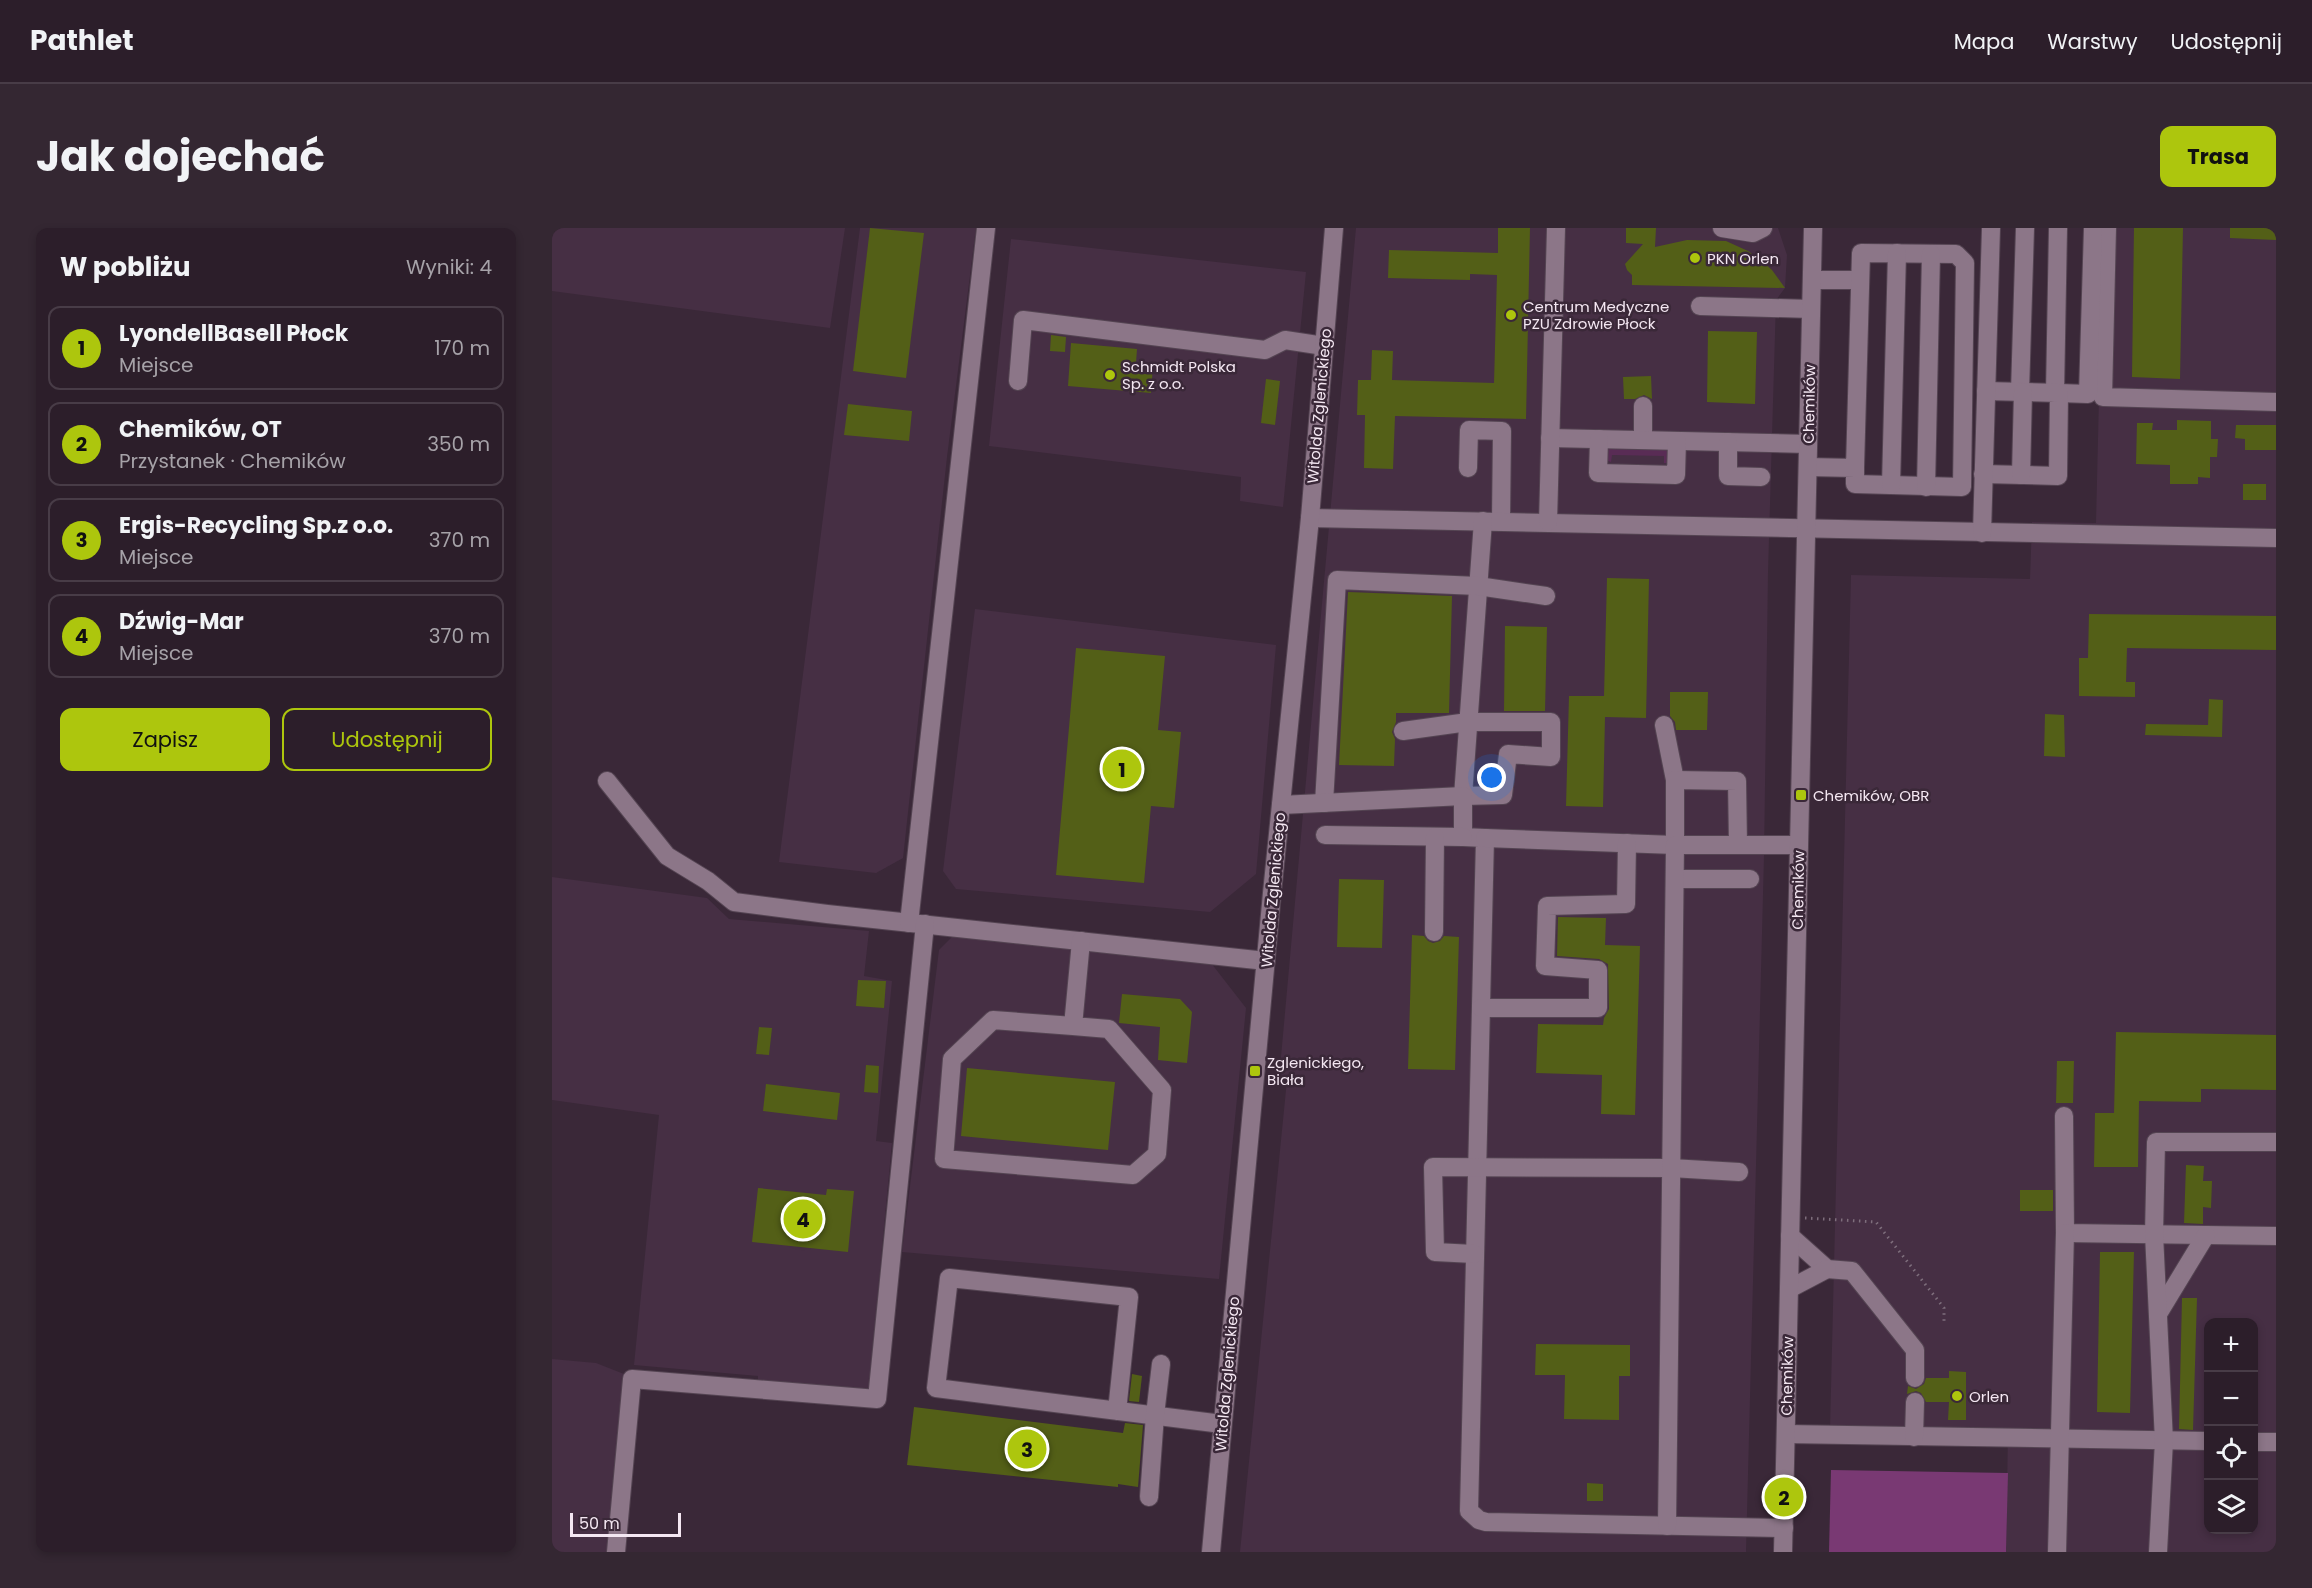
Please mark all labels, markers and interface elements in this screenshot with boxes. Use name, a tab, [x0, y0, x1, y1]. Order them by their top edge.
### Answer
text: Pathlet	[30, 21, 134, 60]
text: Mapa	[1954, 27, 2014, 56]
text: Warstwy	[2047, 27, 2138, 56]
text: Udostępnij	[2171, 27, 2282, 56]
button: Trasa	[2160, 126, 2276, 187]
text: Jak dojechać	[36, 127, 325, 186]
place label: PKN Orlen	[1707, 248, 1779, 269]
text: W pobliżu	[60, 249, 191, 285]
marker: PKN Orlen	[1688, 251, 1702, 265]
text: Wyniki: 4	[406, 253, 492, 281]
place label: Centrum Medyczne PZU Zdrowie Płock	[1523, 296, 1669, 334]
marker: Centrum Medyczne PZU Zdrowie Płock	[1504, 308, 1518, 322]
text: LyondellBasell Płock	[119, 318, 348, 349]
street label: Witolda Zglenickiego	[1302, 328, 1336, 484]
text: 1	[78, 334, 85, 362]
text: 170 m	[434, 334, 490, 362]
text: Miejsce	[119, 351, 193, 379]
place label: Schmidt Polska Sp. z o.o.	[1122, 356, 1236, 394]
street label: Chemików	[1798, 364, 1820, 444]
marker: Schmidt Polska Sp. z o.o.	[1103, 368, 1117, 382]
text: Chemików, OT	[119, 414, 282, 445]
text: 2	[76, 430, 87, 458]
text: 350 m	[427, 430, 490, 458]
text: Przystanek · Chemików	[119, 447, 346, 475]
text: Ergis-Recycling Sp.z o.o.	[119, 510, 393, 541]
text: 3	[75, 526, 88, 554]
text: 370 m	[429, 526, 490, 554]
text: Miejsce	[119, 543, 193, 571]
text: Dźwig-Mar	[119, 606, 244, 637]
text: 4	[75, 622, 88, 650]
text: 370 m	[429, 622, 490, 650]
text: Miejsce	[119, 639, 193, 667]
button: Zapisz	[60, 708, 270, 771]
button: Udostępnij	[282, 708, 492, 771]
pin: 1	[1102, 746, 1142, 792]
your location	[1477, 763, 1506, 792]
place label: Chemików, OBR	[1813, 785, 1929, 806]
marker: Chemików, OBR	[1794, 788, 1808, 802]
street label: Witolda Zglenickiego	[1256, 812, 1290, 968]
street label: Chemików	[1787, 850, 1809, 930]
place label: Zglenickiego, Biała	[1267, 1052, 1364, 1090]
marker: Zglenickiego, Biała	[1248, 1064, 1262, 1078]
pin: 4	[784, 1196, 822, 1242]
street label: Witolda Zglenickiego	[1210, 1296, 1244, 1452]
map controls	[2204, 1318, 2258, 1534]
button: +	[2204, 1318, 2258, 1372]
street label: Chemików	[1776, 1336, 1798, 1416]
button: −	[2204, 1372, 2258, 1426]
place label: Orlen	[1969, 1386, 2009, 1407]
marker: Orlen	[1950, 1389, 1964, 1403]
pin: 3	[1008, 1426, 1046, 1472]
button: locate	[2204, 1426, 2258, 1480]
pin: 2	[1764, 1474, 1804, 1520]
button: layers	[2204, 1480, 2258, 1534]
scale bar	[570, 1510, 681, 1538]
text: 50 m	[579, 1512, 620, 1535]

